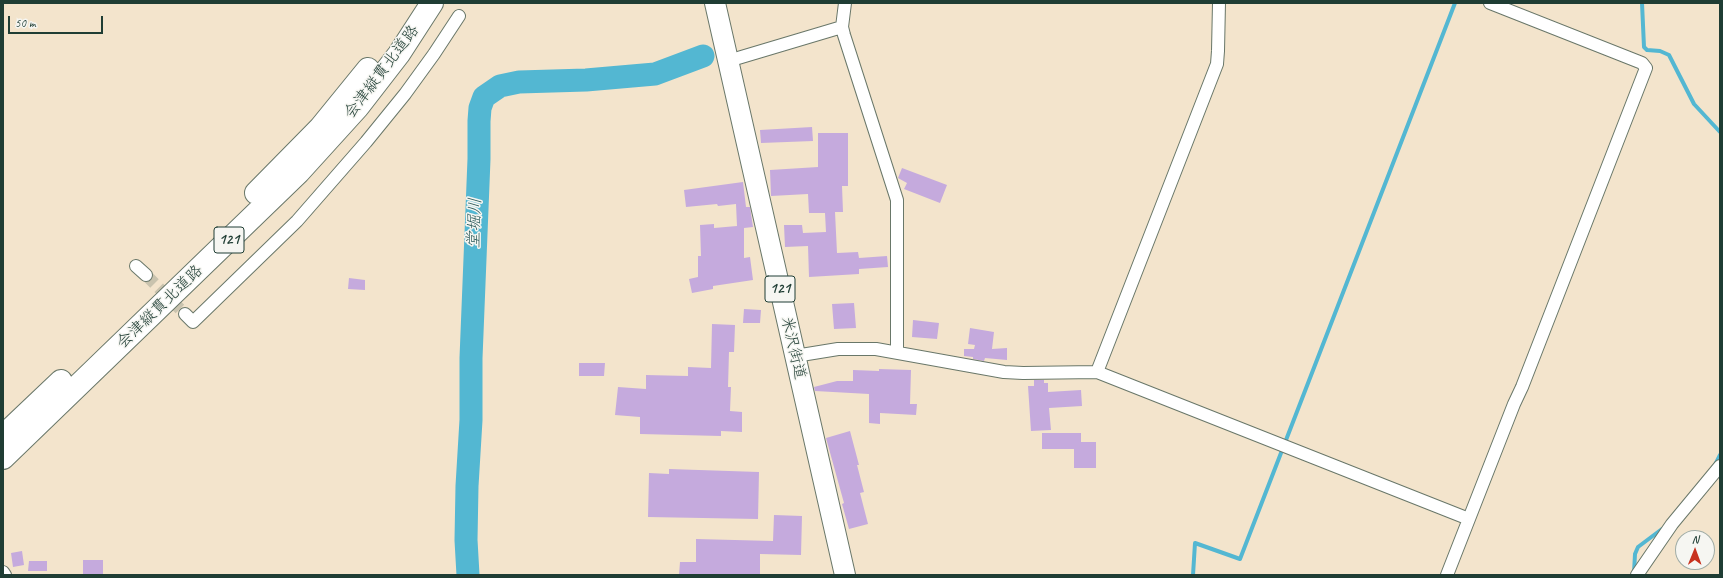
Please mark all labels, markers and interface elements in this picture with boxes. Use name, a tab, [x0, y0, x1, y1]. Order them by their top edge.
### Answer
scale bar	[10, 8, 105, 34]
text: 50 m	[15, 15, 35, 31]
street label: 会津縦貫北道路	[341, 21, 423, 123]
water label: 堂堀川	[464, 197, 486, 249]
road number: 121	[214, 227, 244, 253]
street label: 会津縦貫北道路	[113, 261, 207, 353]
road number: 121	[765, 276, 795, 302]
street label: 米沢街道	[776, 315, 810, 381]
north arrow	[1675, 530, 1715, 570]
text: N	[1692, 532, 1699, 546]

